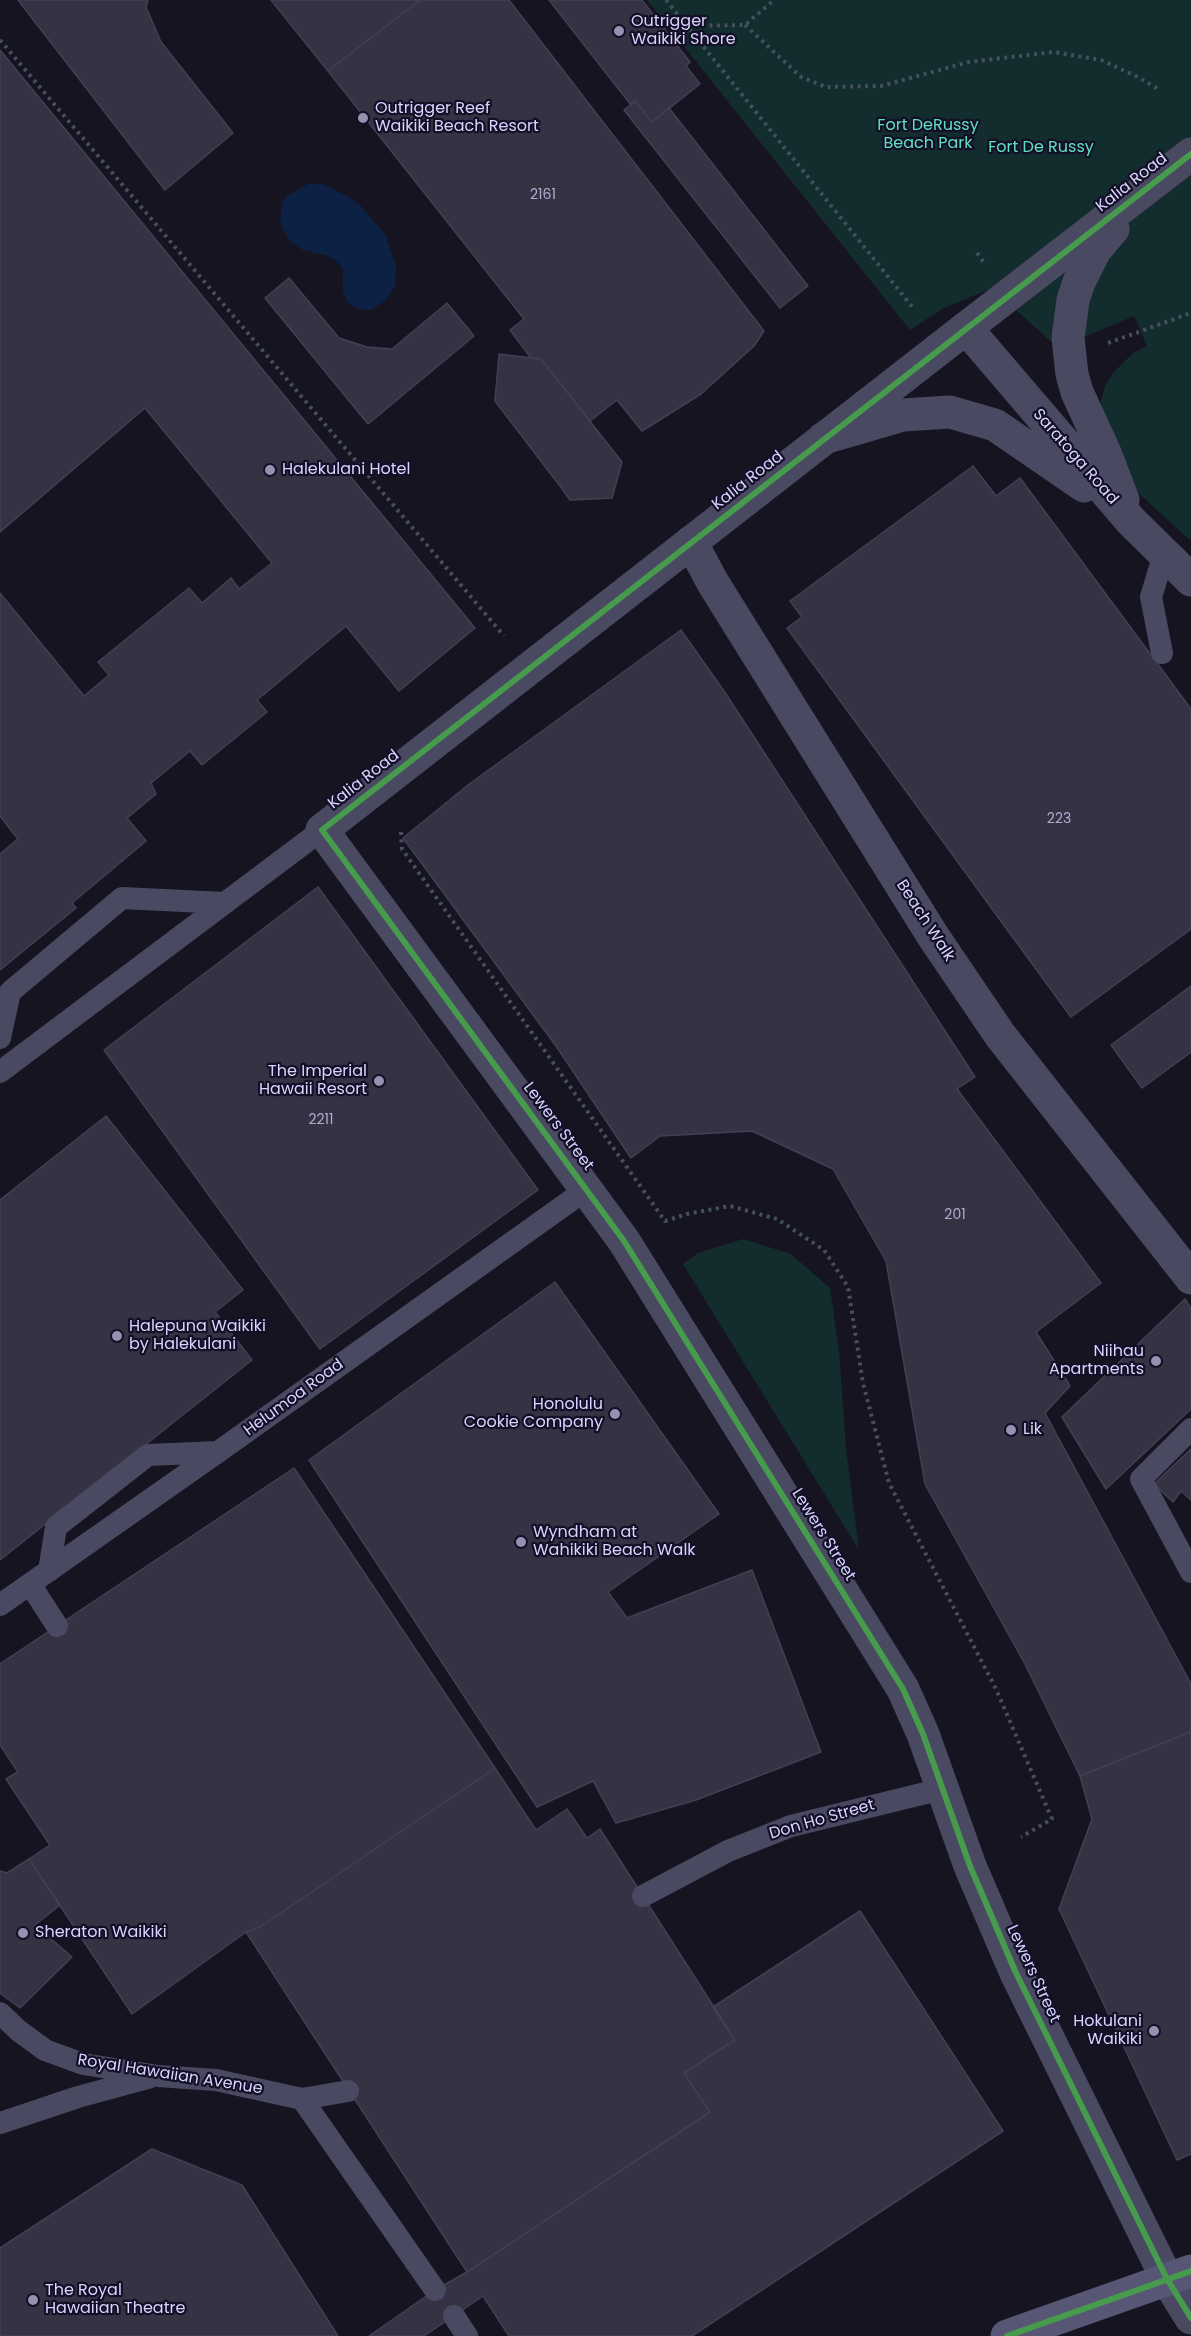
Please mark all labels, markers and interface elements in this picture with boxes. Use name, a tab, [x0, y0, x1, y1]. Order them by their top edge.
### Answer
place label: Outrigger Waikiki Shore	[631, 12, 736, 50]
marker: Outrigger Waikiki Shore	[612, 24, 626, 38]
place label: Outrigger Reef Waikiki Beach Resort	[375, 99, 539, 137]
marker: Outrigger Reef Waikiki Beach Resort	[356, 111, 370, 125]
park label: Fort DeRussy Beach Park	[877, 116, 979, 154]
park label: Fort De Russy	[988, 138, 1094, 158]
street label: Kalia Road	[1093, 149, 1171, 217]
house number: 2161	[530, 187, 556, 203]
street label: Saratoga Road	[1028, 405, 1122, 509]
street label: Kalia Road	[709, 447, 787, 515]
place label: Halekulani Hotel	[282, 460, 410, 480]
marker: Halekulani Hotel	[263, 463, 277, 477]
street label: Kalia Road	[325, 746, 403, 814]
house number: 223	[1047, 811, 1071, 827]
street label: Beach Walk	[892, 877, 958, 965]
place label: The Imperial Hawaii Resort	[259, 1062, 367, 1100]
marker: The Imperial Hawaii Resort	[372, 1074, 386, 1088]
street label: Lewers Street	[519, 1079, 597, 1175]
house number: 2211	[308, 1112, 334, 1128]
house number: 201	[944, 1207, 966, 1223]
place label: Halepuna Waikiki by Halekulani	[129, 1317, 266, 1355]
marker: Halepuna Waikiki by Halekulani	[110, 1329, 124, 1343]
place label: Niihau Apartments	[1049, 1342, 1144, 1380]
marker: Niihau Apartments	[1149, 1354, 1163, 1368]
street label: Helumoa Road	[240, 1355, 348, 1441]
place label: Honolulu Cookie Company	[464, 1395, 603, 1433]
marker: Honolulu Cookie Company	[608, 1407, 622, 1421]
place label: Lik	[1023, 1420, 1042, 1440]
marker: Lik	[1004, 1423, 1018, 1437]
street label: Lewers Street	[787, 1485, 859, 1585]
place label: Wyndham at Wahikiki Beach Walk	[533, 1523, 696, 1561]
marker: Wyndham at Wahikiki Beach Walk	[514, 1535, 528, 1549]
street label: Don Ho Street	[767, 1796, 877, 1844]
street label: Lewers Street	[1002, 1922, 1064, 2026]
place label: Sheraton Waikiki	[35, 1923, 167, 1943]
marker: Sheraton Waikiki	[16, 1926, 30, 1940]
place label: Hokulani Waikiki	[1073, 2012, 1142, 2050]
marker: Hokulani Waikiki	[1147, 2024, 1161, 2038]
street label: Royal Hawaiian Avenue	[76, 2051, 264, 2099]
place label: The Royal Hawaiian Theatre	[45, 2281, 185, 2319]
marker: The Royal Hawaiian Theatre	[26, 2293, 40, 2307]

